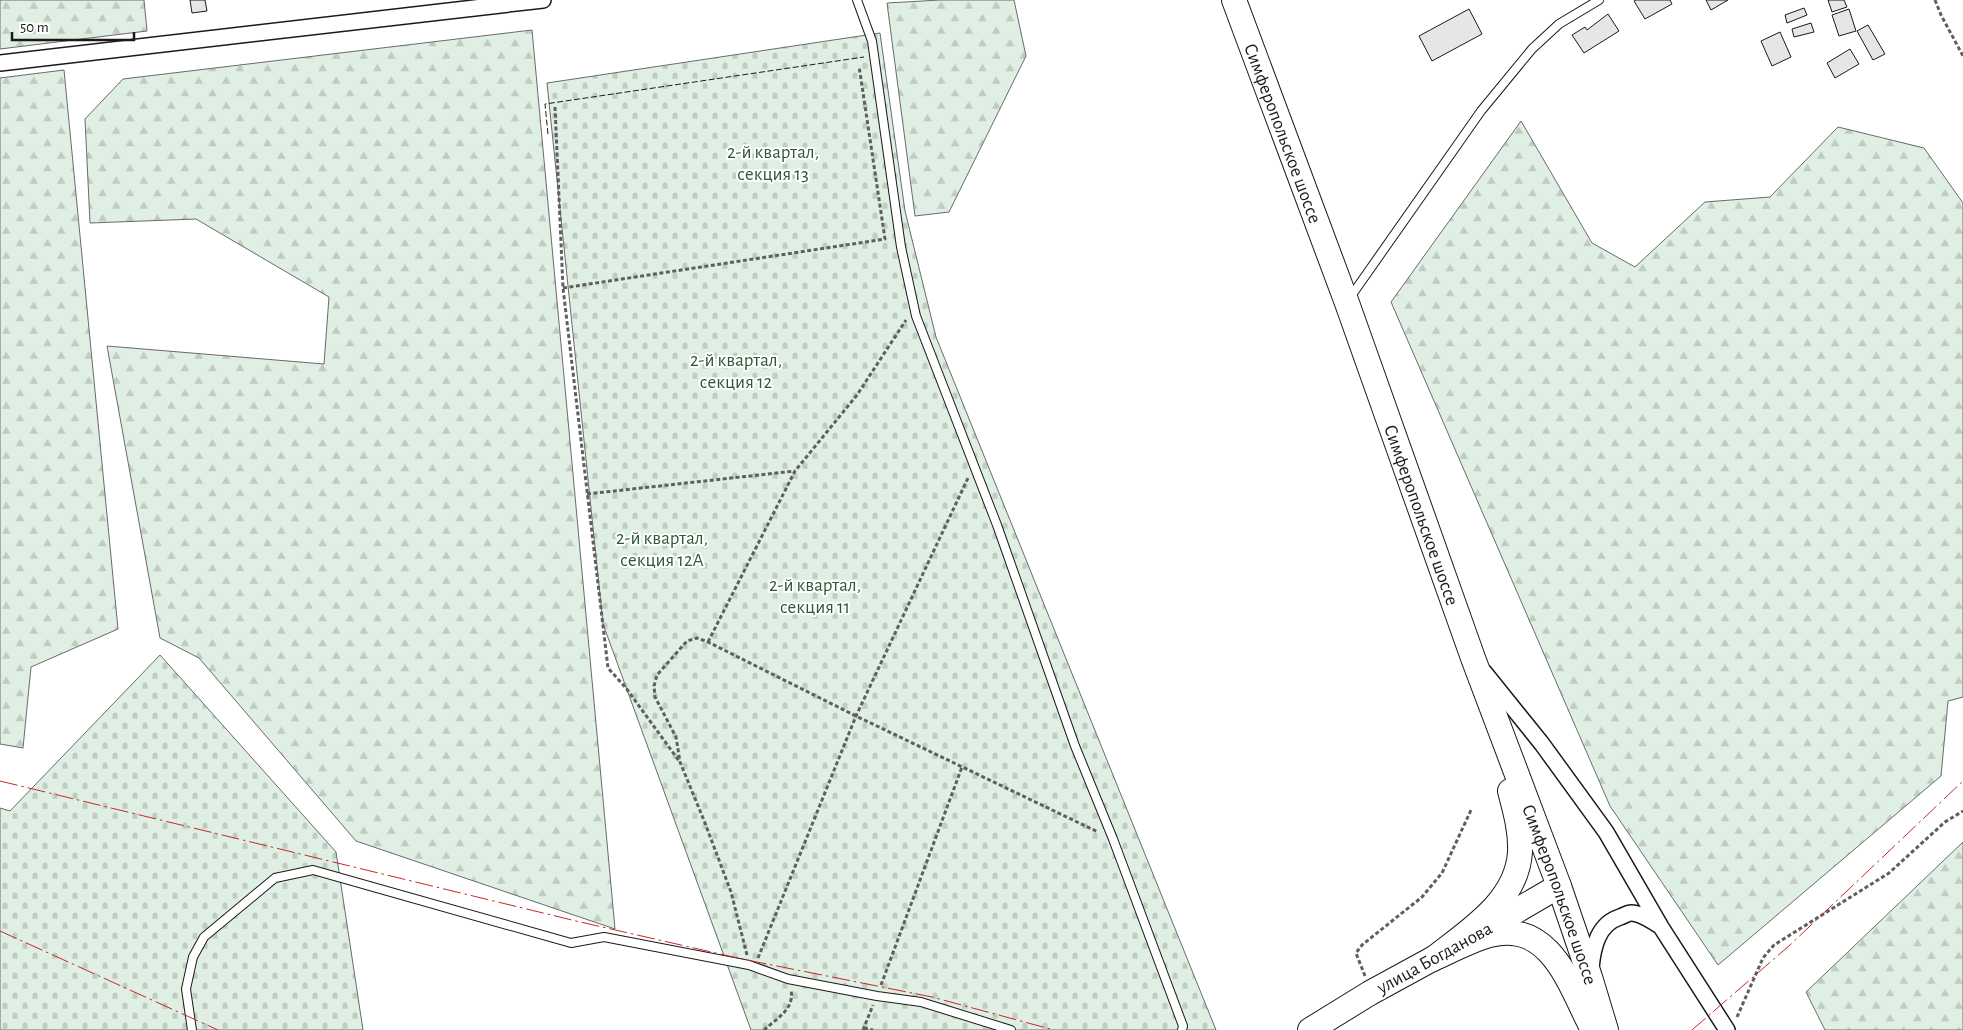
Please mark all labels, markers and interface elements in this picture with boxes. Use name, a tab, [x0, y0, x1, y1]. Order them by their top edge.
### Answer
scale bar	[12, 10, 135, 42]
text: 50 m	[20, 20, 49, 35]
street label: Симферопольское шоссе	[1240, 41, 1324, 226]
park label: 2-й квартал, секция 13	[727, 143, 819, 184]
park label: 2-й квартал, секция 12	[690, 351, 782, 392]
street label: Симферопольское шоссе	[1380, 422, 1461, 608]
park label: 2-й квартал, секция 12А	[616, 529, 708, 570]
park label: 2-й квартал, секция 11	[769, 576, 861, 617]
street label: Симферопольское шоссе	[1518, 802, 1600, 987]
street label: улица Богданова	[1373, 919, 1496, 998]

